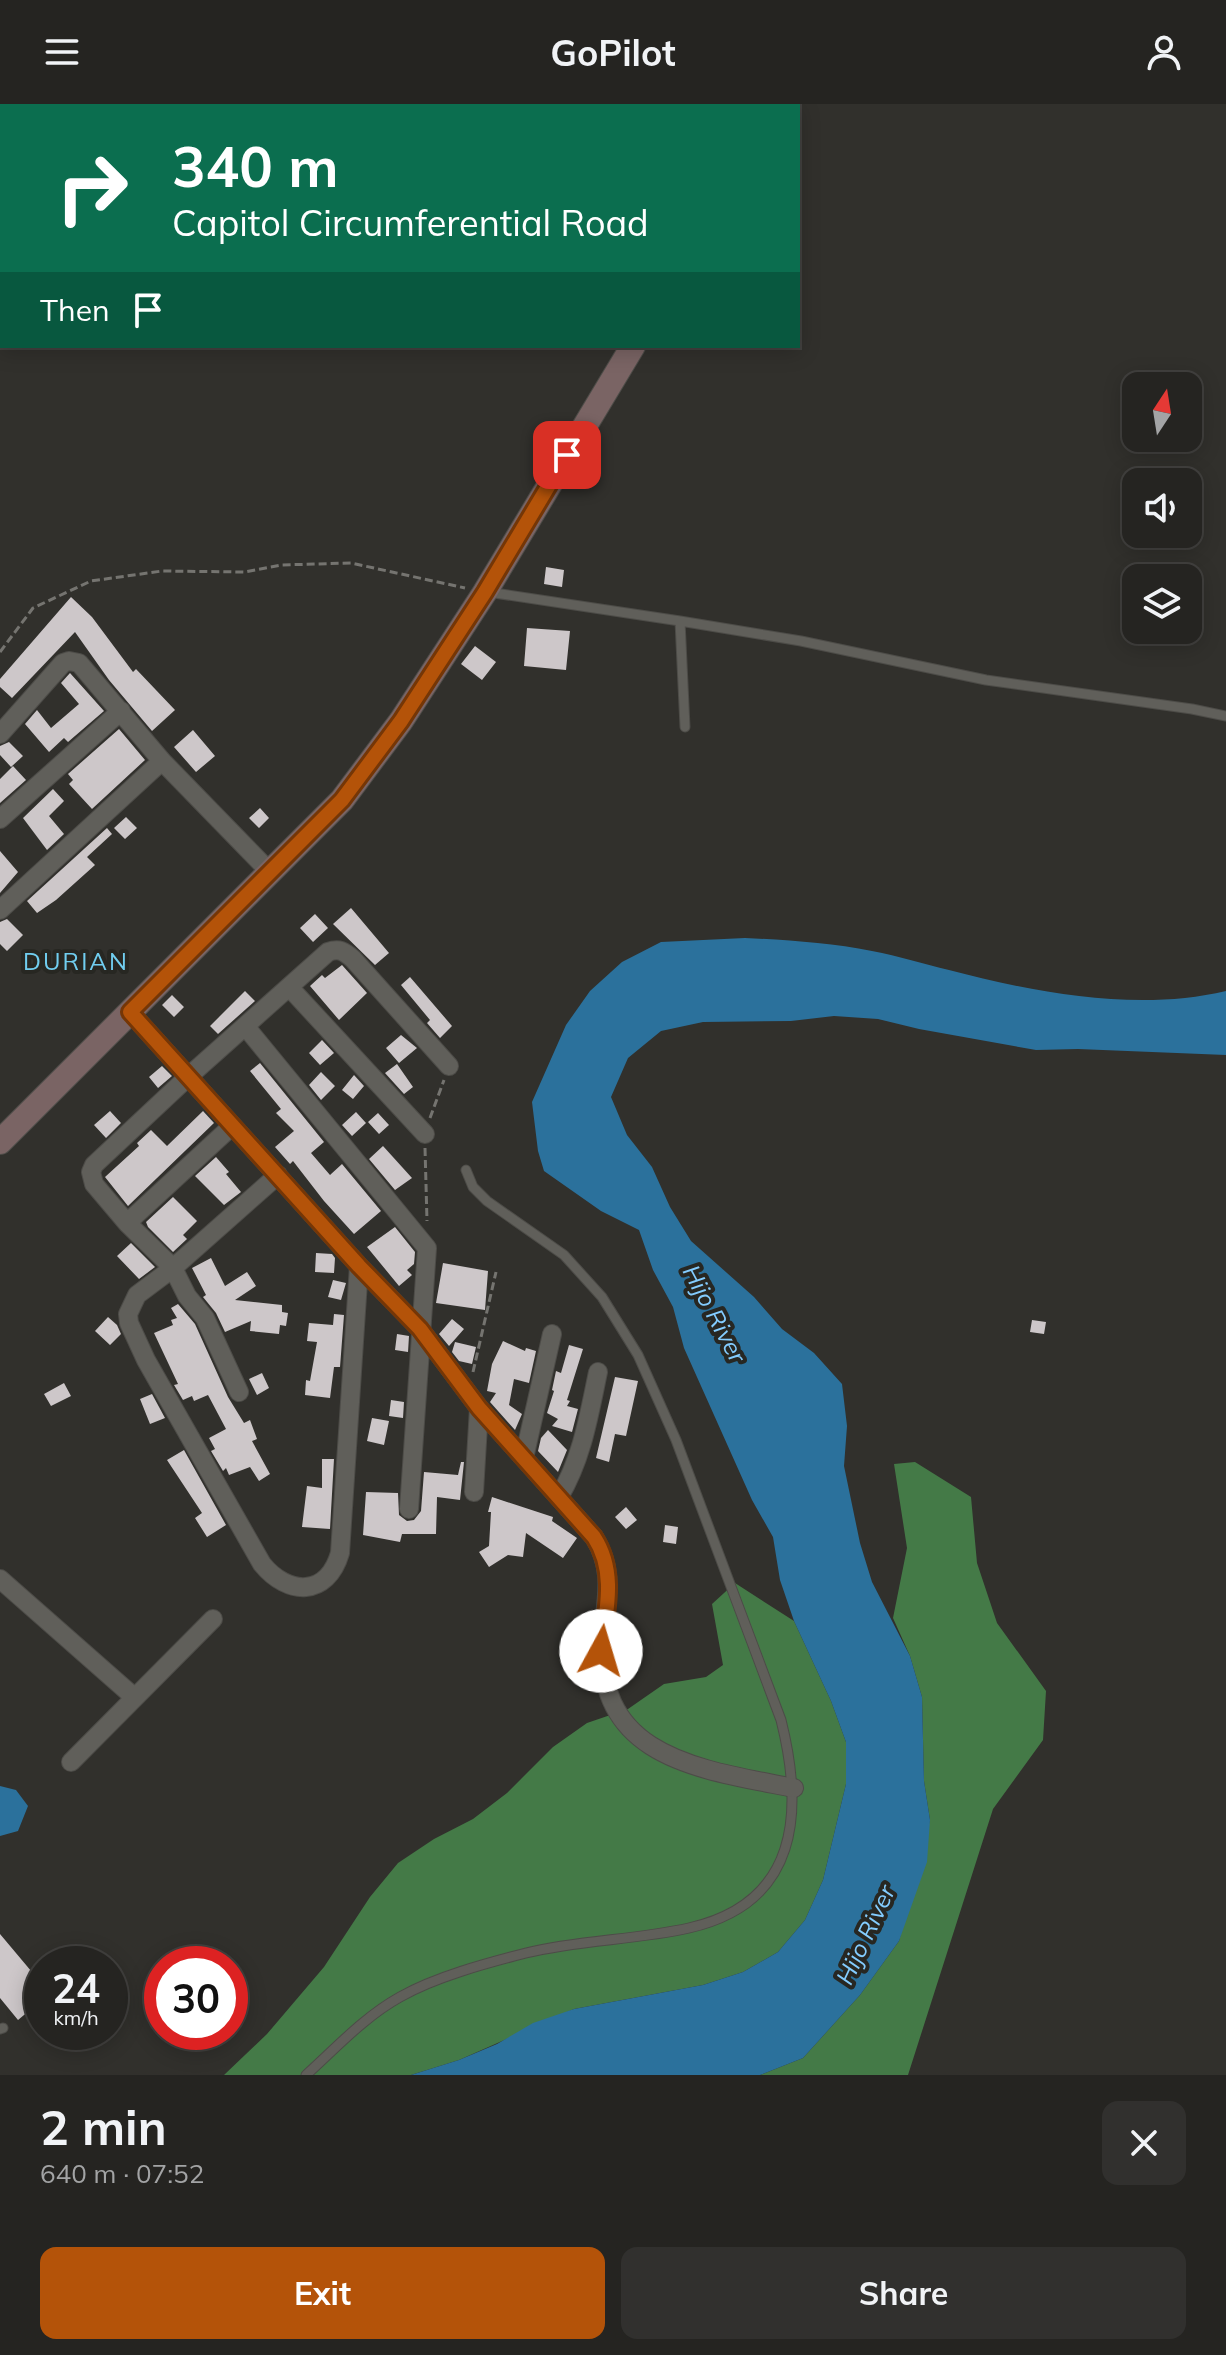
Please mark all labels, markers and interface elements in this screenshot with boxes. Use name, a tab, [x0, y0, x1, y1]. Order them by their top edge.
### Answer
icon: menu	[40, 30, 84, 74]
text: GoPilot	[550, 30, 676, 75]
icon: person	[1142, 30, 1186, 74]
text: 340 m	[172, 131, 339, 201]
icon: right	[40, 136, 144, 240]
text: Capitol Circumferential Road	[172, 200, 649, 245]
icon: arrive	[126, 288, 170, 332]
text: Then	[40, 291, 110, 329]
north arrow	[1122, 372, 1202, 452]
map controls	[1122, 372, 1202, 644]
pin	[533, 421, 601, 489]
icon: arrive	[545, 433, 589, 477]
button: sound	[1122, 468, 1202, 548]
button: layers	[1122, 564, 1202, 644]
district label: DURIAN	[23, 946, 129, 976]
water label: Hijo River	[677, 1259, 754, 1369]
position arrow	[559, 1609, 643, 1693]
water label: Hijo River	[829, 1879, 902, 1989]
speed limit sign: 30	[144, 1946, 248, 2050]
text: 24	[52, 1963, 100, 2013]
text: km/h	[53, 2005, 99, 2030]
text: 2 min	[40, 2097, 167, 2157]
button: close	[1102, 2101, 1186, 2185]
text: 640 m · 07:52	[40, 2157, 204, 2190]
button: Exit	[40, 2247, 605, 2339]
button: Share	[621, 2247, 1186, 2339]

